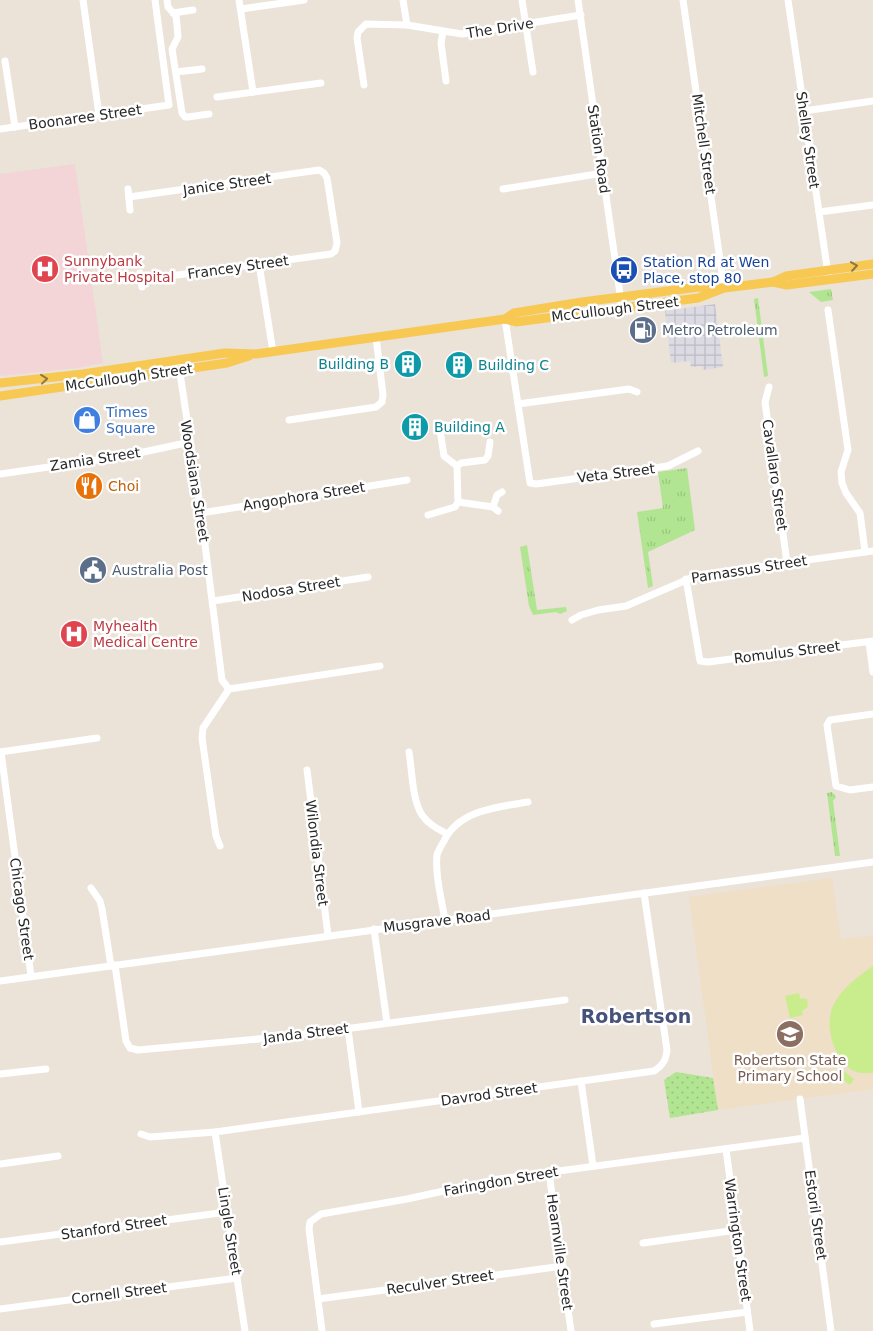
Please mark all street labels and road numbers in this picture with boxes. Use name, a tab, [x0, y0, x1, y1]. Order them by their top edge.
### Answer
street label: The Drive	[464, 15, 535, 41]
street label: Shelley Street	[793, 90, 823, 190]
street label: Mitchell Street	[689, 93, 719, 196]
street label: Boonaree Street	[28, 101, 143, 133]
street label: Station Road	[585, 104, 613, 194]
street label: Janice Street	[181, 170, 273, 198]
street label: Francey Street	[186, 252, 290, 282]
street label: McCullough Street	[550, 293, 680, 325]
street label: McCullough Street	[64, 360, 194, 394]
street label: Cavallaro Street	[759, 418, 791, 532]
street label: Woodsiana Street	[177, 419, 213, 544]
street label: Zamia Street	[49, 444, 142, 474]
street label: Veta Street	[576, 460, 656, 486]
street label: Angophora Street	[242, 478, 367, 514]
street label: Parnassus Street	[690, 552, 809, 586]
street label: Nodosa Street	[241, 573, 342, 605]
street label: Romulus Street	[733, 637, 842, 666]
street label: Wilondia Street	[303, 799, 332, 908]
street label: Chicago Street	[7, 857, 37, 962]
street label: Musgrave Road	[382, 906, 492, 936]
street label: Janda Street	[261, 1020, 350, 1046]
street label: Davrod Street	[440, 1079, 539, 1109]
street label: Faringdon Street	[442, 1163, 560, 1199]
street label: Estoril Street	[802, 1169, 830, 1262]
street label: Warrington Street	[721, 1177, 755, 1303]
street label: Lingle Street	[215, 1186, 245, 1277]
street label: Hearnville Street	[544, 1193, 576, 1312]
street label: Stanford Street	[60, 1212, 168, 1242]
street label: Reculver Street	[385, 1267, 495, 1297]
street label: Cornell Street	[70, 1279, 168, 1307]

